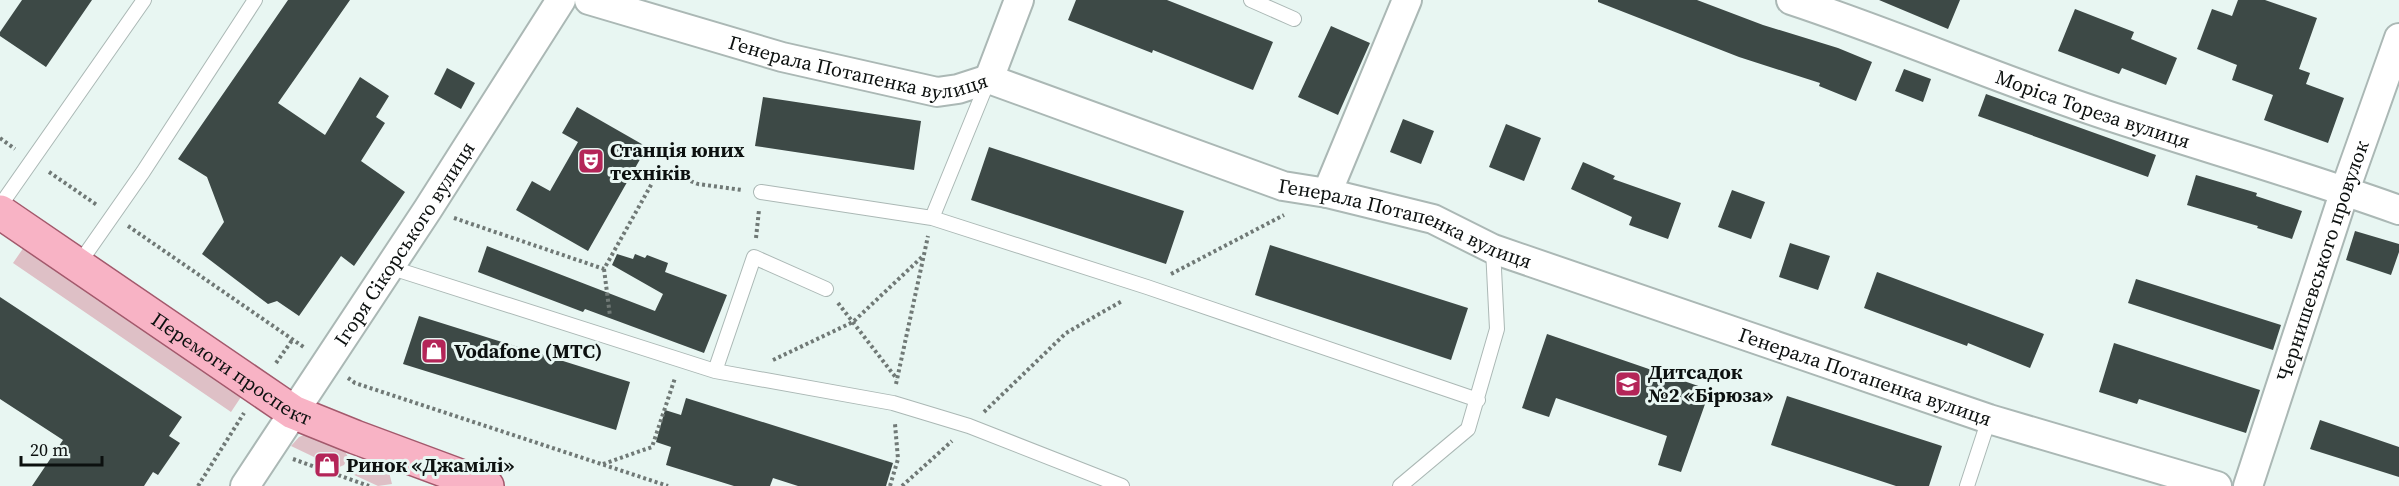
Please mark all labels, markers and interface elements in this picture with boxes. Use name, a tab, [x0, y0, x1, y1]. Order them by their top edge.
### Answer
street label: Генерала Потапенка вулиця	[725, 28, 991, 107]
street label: Моріса Тореза вулиця	[1991, 63, 2194, 155]
street label: Ігоря Сікорського вулиця	[327, 136, 481, 352]
place label: Станція юних техніків	[610, 136, 745, 187]
street label: Чернишевського провулок	[2269, 137, 2376, 385]
theatre icon: Станція юних техніків	[576, 146, 606, 176]
street label: Генерала Потапенка вулиця	[1276, 171, 1536, 275]
street label: Перемоги проспект	[146, 305, 316, 432]
street label: Генерала Потапенка вулиця	[1735, 320, 1995, 433]
shop icon: Vodafone (МТС)	[419, 336, 449, 366]
place label: Vodafone (МТС)	[454, 337, 602, 365]
place label: Дитсадок №2 «Бірюза»	[1648, 358, 1773, 409]
school or university icon: Дитсадок №2 «Бірюза»	[1613, 369, 1643, 399]
scale bar	[21, 429, 102, 467]
text: 20 m	[30, 437, 68, 462]
shop icon: Ринок «Джамілі»	[312, 450, 342, 480]
place label: Ринок «Джамілі»	[346, 451, 514, 479]

